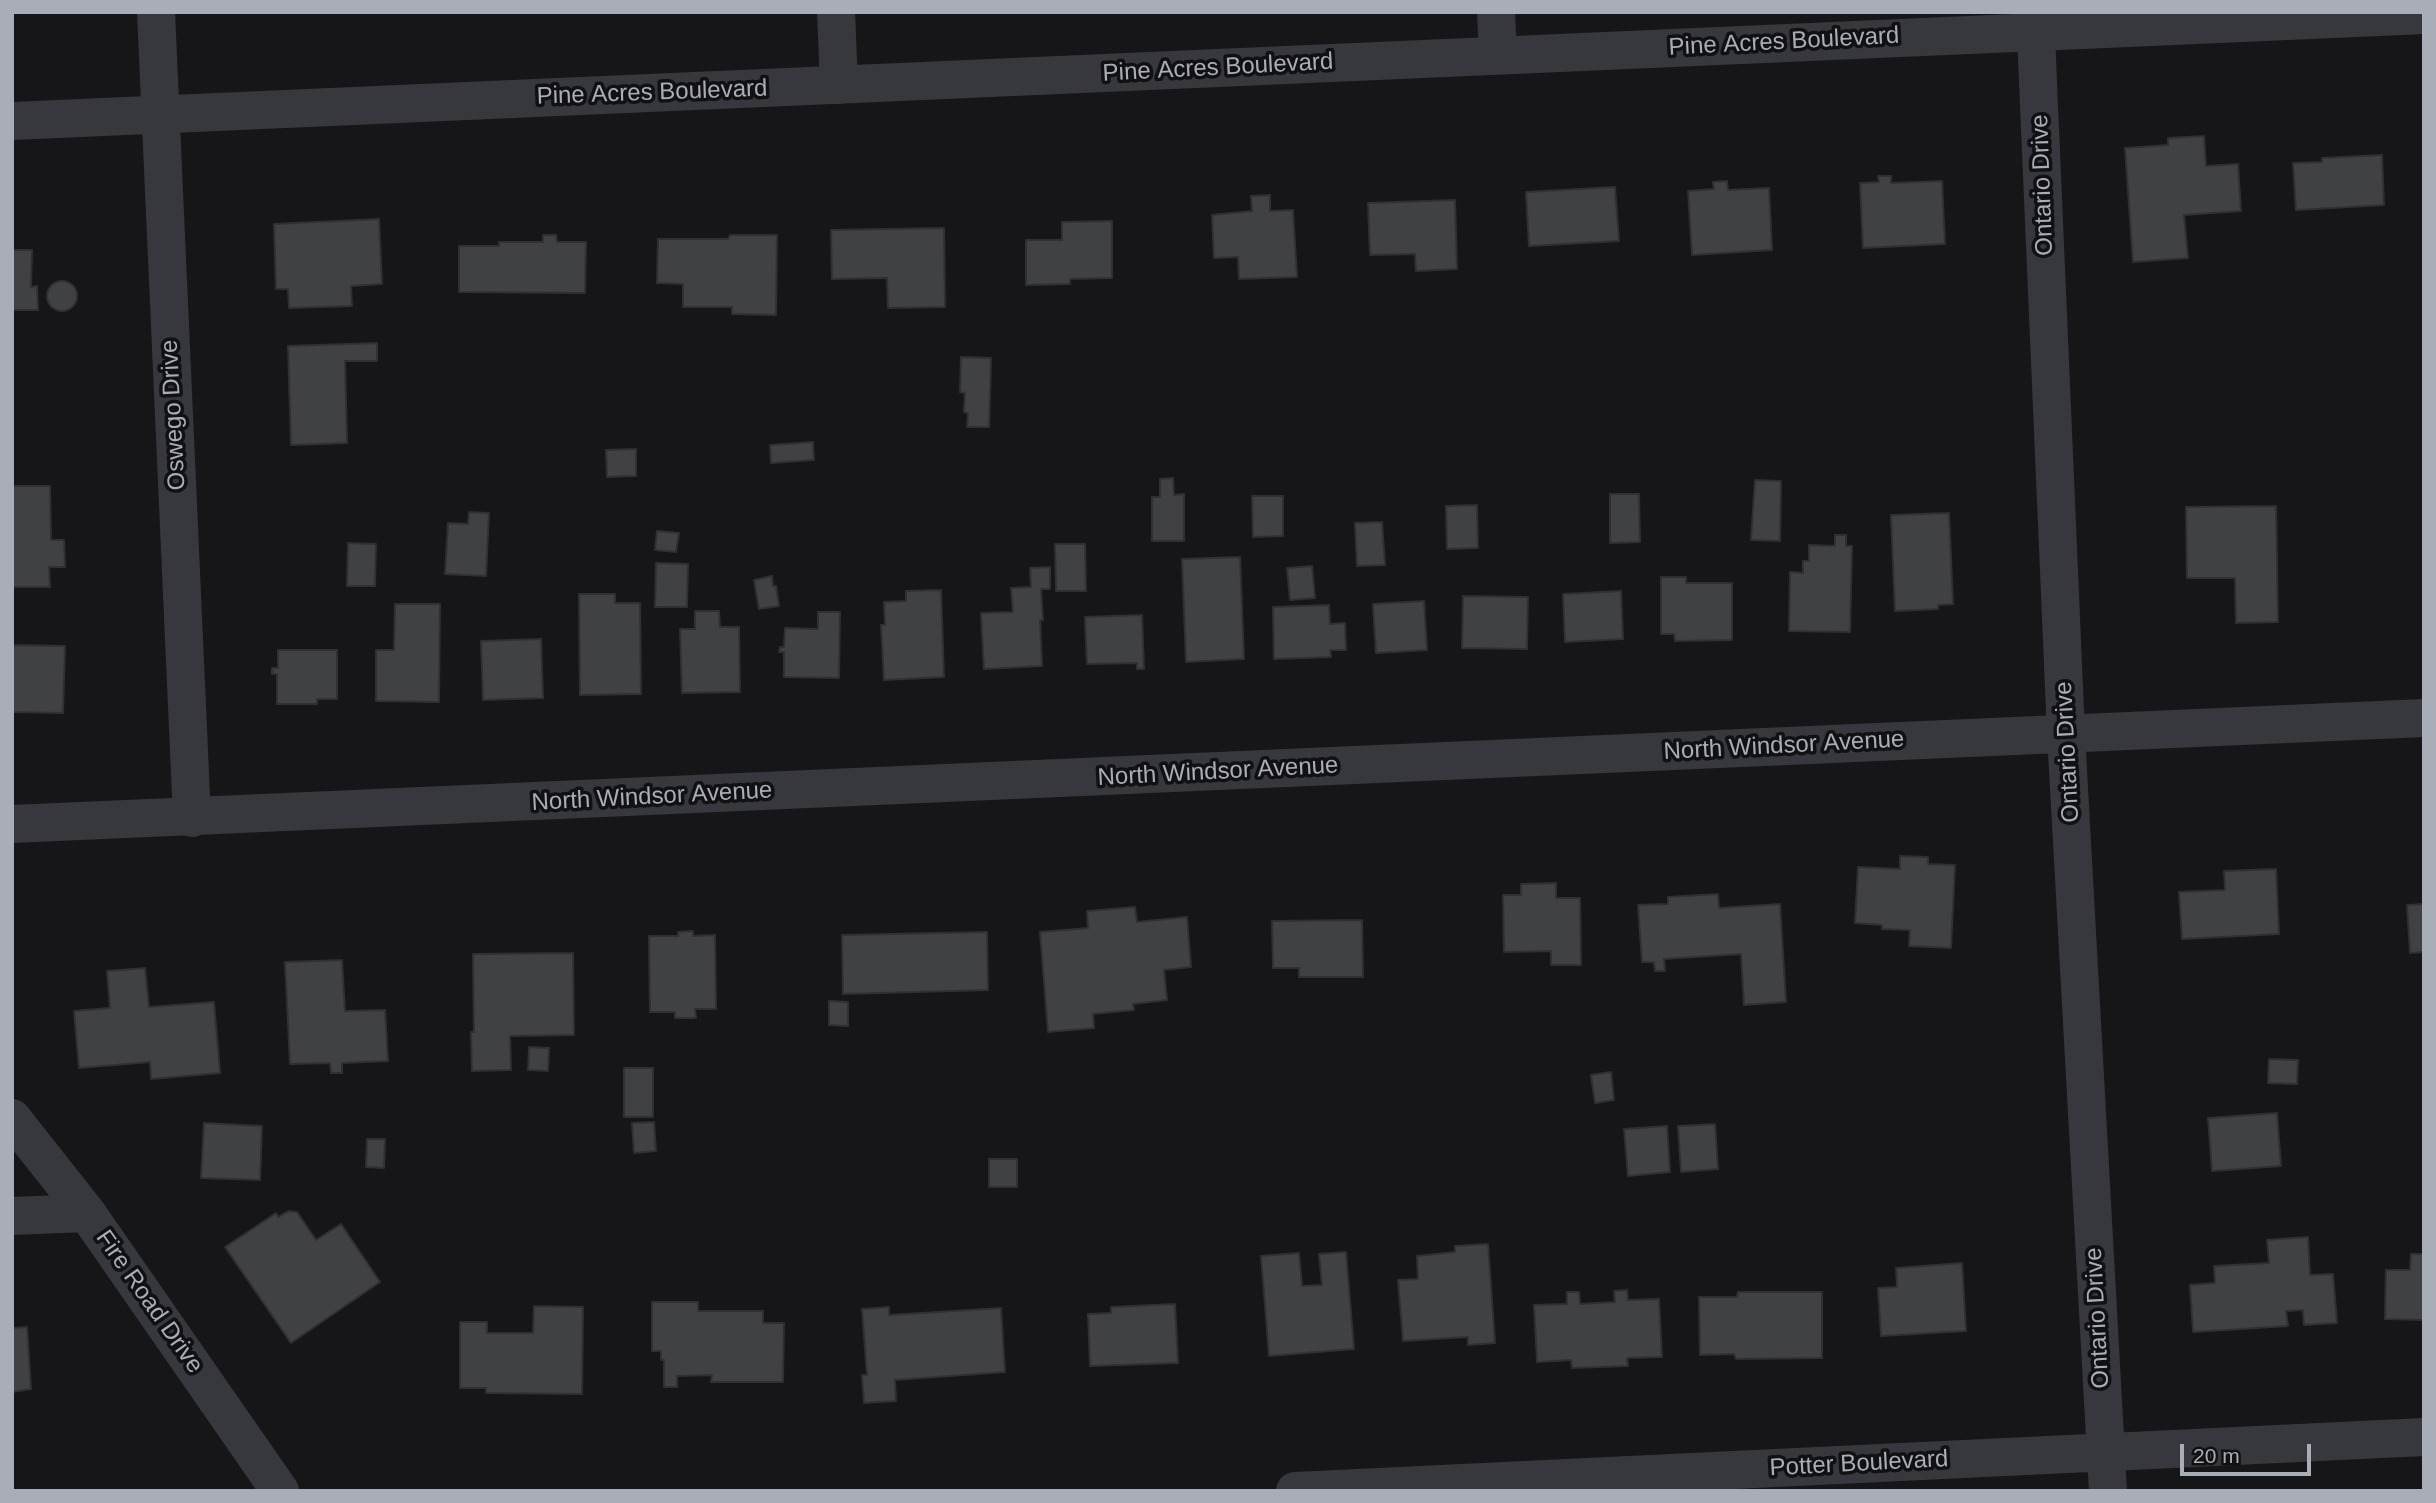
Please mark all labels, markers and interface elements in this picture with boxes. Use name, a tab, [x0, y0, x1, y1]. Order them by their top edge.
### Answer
street label: Pine Acres Boulevard	[1668, 22, 1900, 62]
street label: Pine Acres Boulevard	[1102, 48, 1334, 88]
street label: Pine Acres Boulevard	[536, 75, 768, 111]
street label: Ontario Drive	[2026, 114, 2060, 256]
street label: Oswego Drive	[156, 339, 192, 491]
street label: Ontario Drive	[2050, 681, 2086, 823]
street label: North Windsor Avenue	[1663, 725, 1905, 767]
street label: North Windsor Avenue	[1097, 751, 1339, 793]
street label: North Windsor Avenue	[531, 776, 773, 818]
street label: Fire Road Drive	[89, 1225, 209, 1379]
street label: Ontario Drive	[2080, 1247, 2116, 1389]
scale bar	[2184, 1430, 2315, 1474]
text: 20 m	[2193, 1444, 2240, 1467]
street label: Potter Boulevard	[1769, 1445, 1949, 1483]

